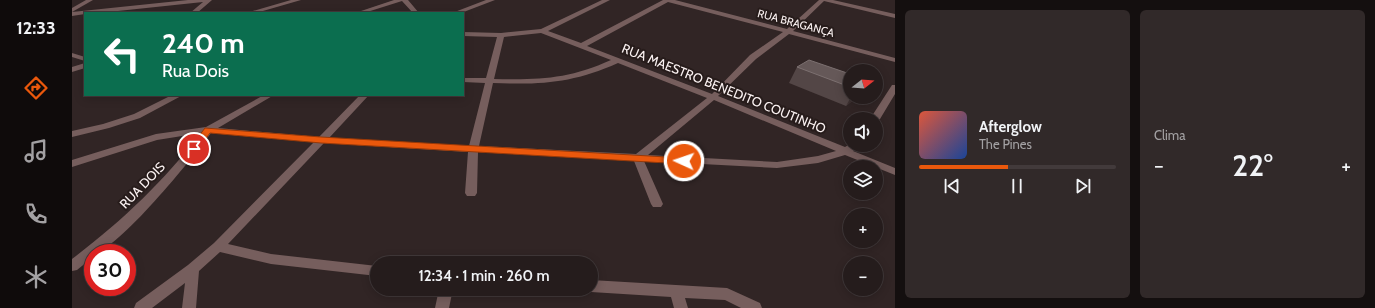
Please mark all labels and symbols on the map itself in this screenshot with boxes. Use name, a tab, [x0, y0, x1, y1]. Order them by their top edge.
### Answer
street label: RUA BRAGANÇA	[756, 6, 836, 40]
street label: RUA MAESTRO BENEDITO COUTINHO	[620, 40, 828, 136]
north arrow	[843, 64, 883, 104]
pin	[177, 132, 211, 166]
position arrow	[663, 140, 705, 182]
street label: RUA DOIS	[116, 158, 168, 212]
speed limit sign: 30	[84, 244, 136, 296]

